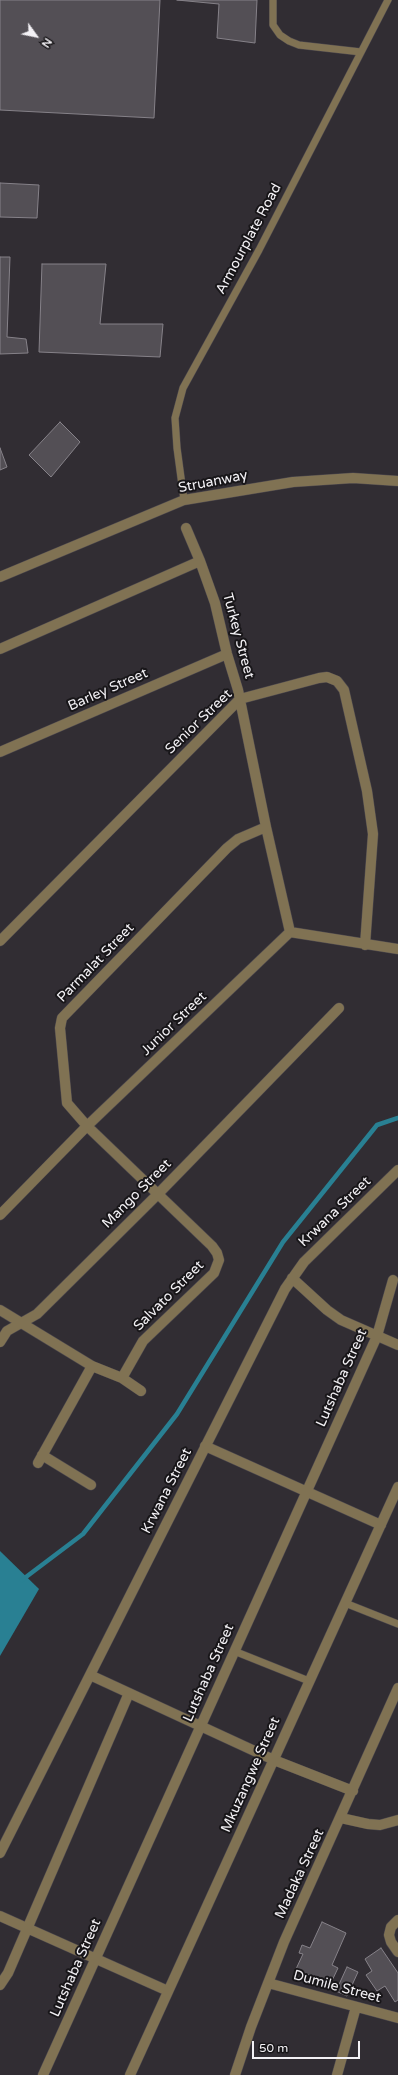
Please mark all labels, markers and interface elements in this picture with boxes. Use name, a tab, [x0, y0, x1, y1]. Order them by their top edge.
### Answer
north arrow	[16, 16, 56, 56]
text: N	[39, 36, 54, 50]
street label: Armourplate Road	[213, 181, 285, 297]
street label: Struanway	[177, 467, 249, 497]
street label: Turkey Street	[218, 591, 258, 681]
street label: Barley Street	[66, 665, 150, 715]
street label: Senior Street	[162, 686, 236, 758]
street label: Parmalat Street	[54, 920, 138, 1006]
street label: Junior Street	[138, 989, 210, 1059]
street label: Mango Street	[99, 1156, 175, 1232]
street label: Krwana Street	[295, 1173, 375, 1251]
street label: Salvato Street	[130, 1257, 208, 1335]
street label: Lutshaba Street	[313, 1326, 371, 1430]
street label: Krwana Street	[138, 1445, 196, 1537]
street label: Lutshaba Street	[180, 1621, 238, 1725]
street label: Mkuzangwe Street	[218, 1715, 284, 1835]
street label: Madaka Street	[272, 1826, 328, 1922]
street label: Lutshaba Street	[47, 1916, 105, 2020]
street label: Dumile Street	[291, 1967, 383, 2007]
scale bar	[254, 2033, 362, 2059]
text: 50 m	[259, 2041, 288, 2055]

